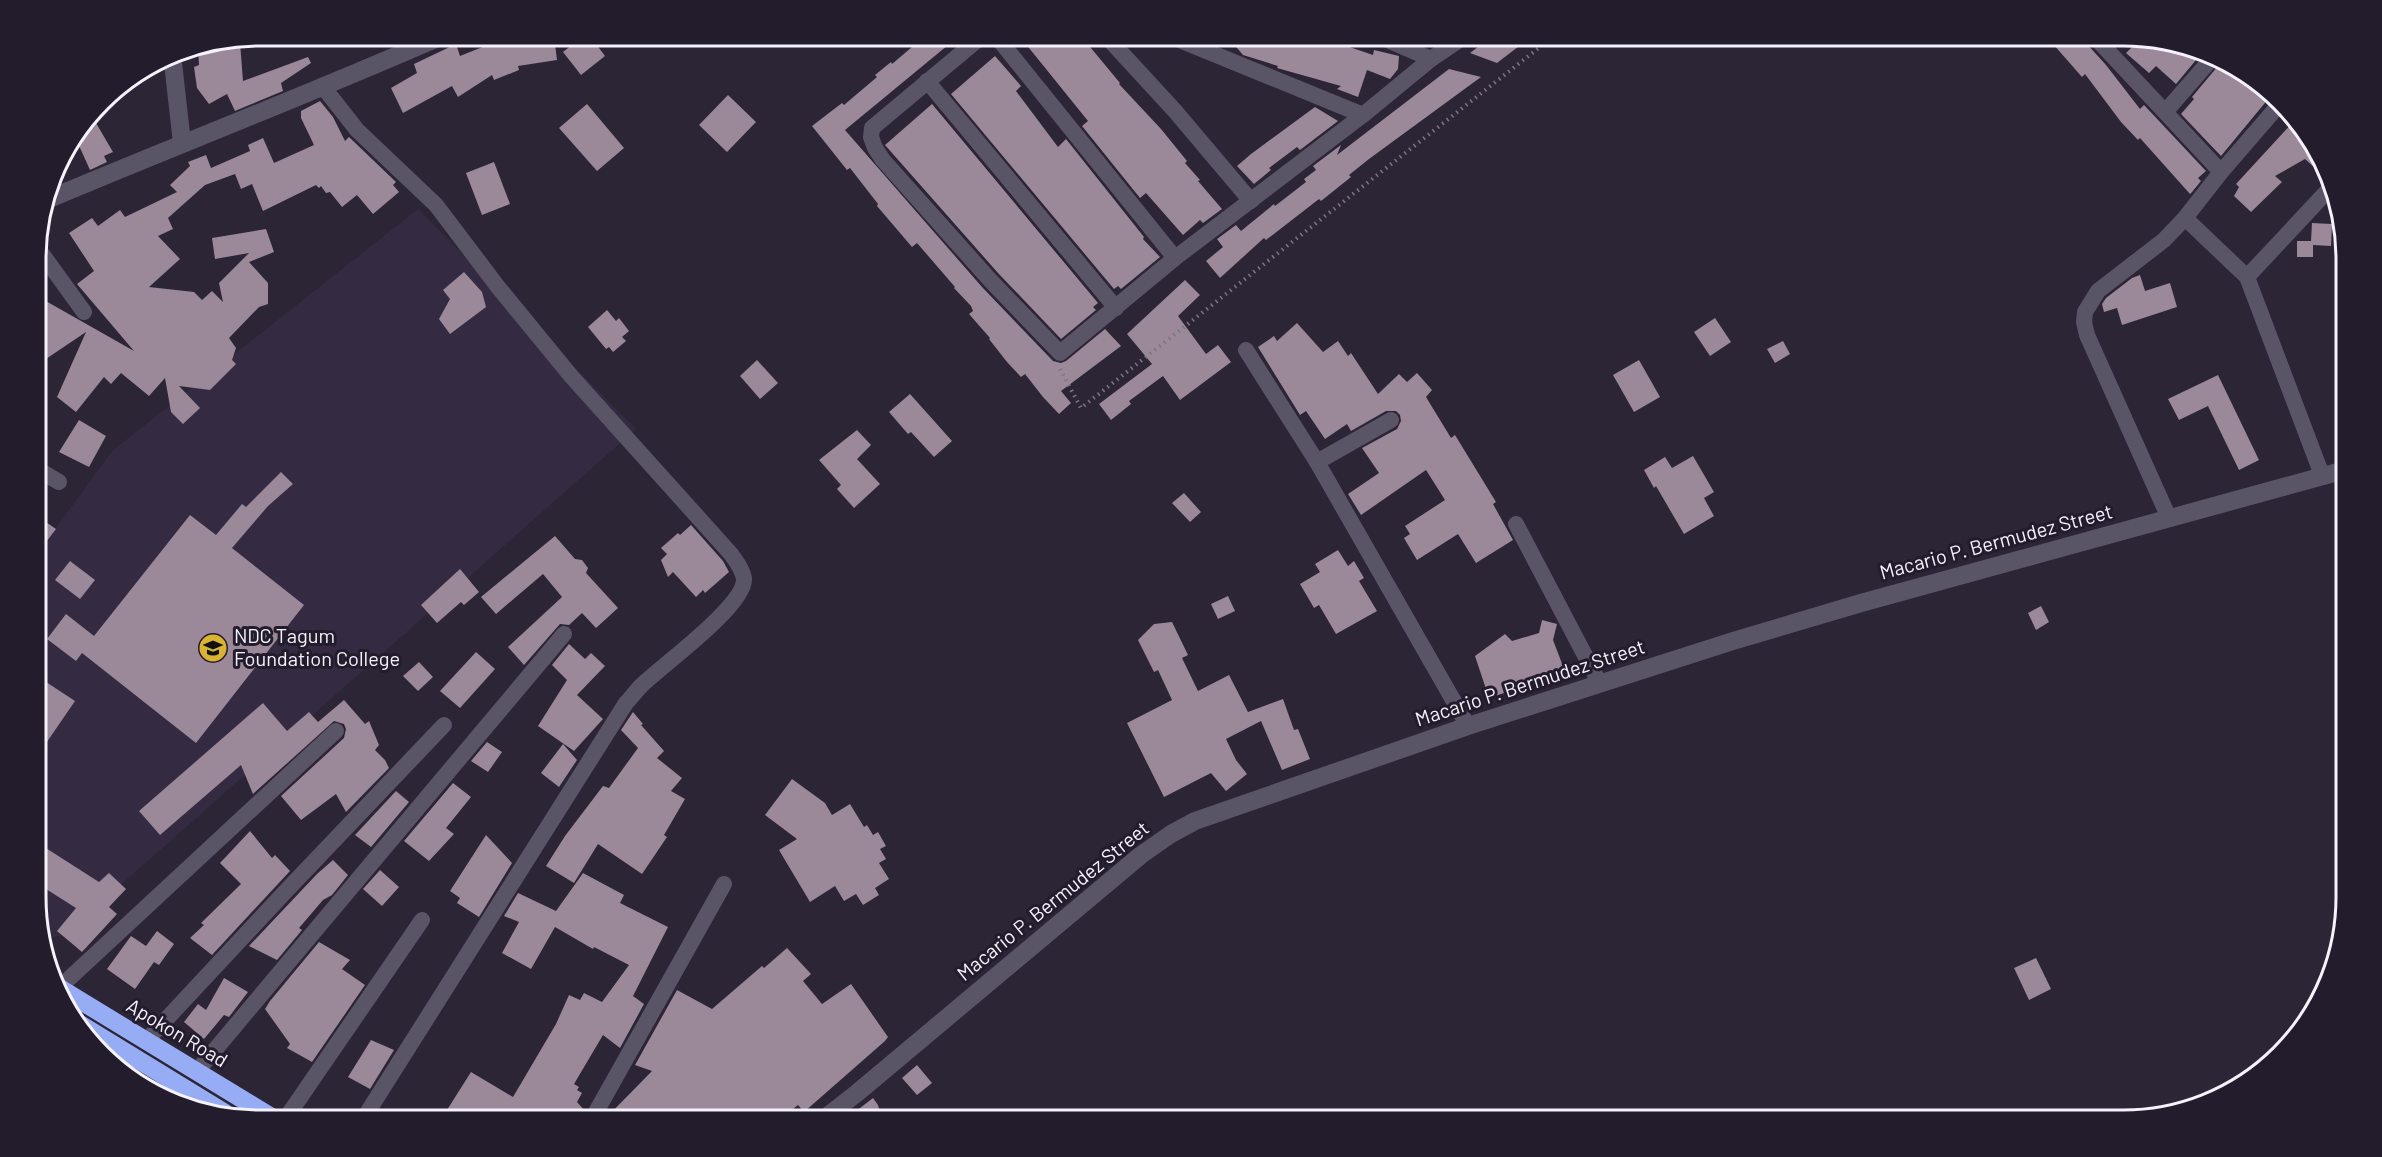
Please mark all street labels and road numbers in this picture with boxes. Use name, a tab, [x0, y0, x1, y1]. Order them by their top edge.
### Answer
street label: Macario P. Bermudez Street	[1877, 498, 2115, 584]
street label: Macario P. Bermudez Street	[1412, 634, 1648, 731]
street label: Macario P. Bermudez Street	[952, 815, 1153, 985]
street label: Apokon Road	[123, 993, 232, 1072]

